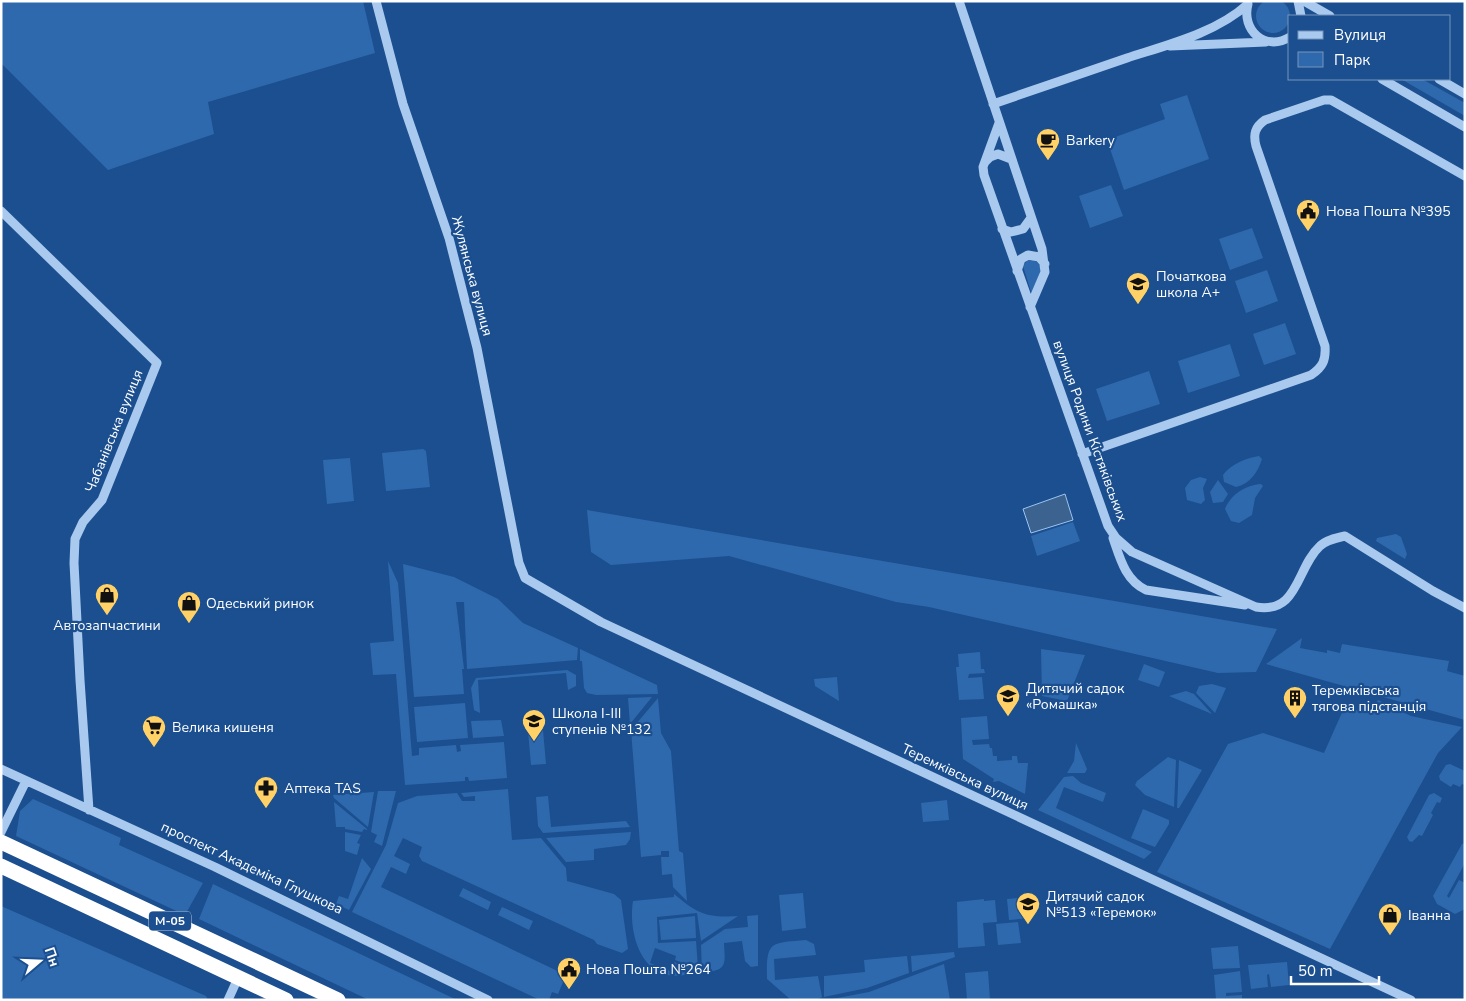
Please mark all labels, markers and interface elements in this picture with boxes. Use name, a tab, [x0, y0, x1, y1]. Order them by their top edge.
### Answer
legend	[1288, 15, 1451, 80]
text: Вулиця	[1334, 25, 1386, 45]
text: Парк	[1334, 50, 1370, 70]
cafe icon: Barkery	[1035, 127, 1061, 161]
place label: Barkery	[1066, 131, 1116, 150]
public building icon: Нова Пошта №395	[1295, 198, 1321, 232]
place label: Нова Пошта №395	[1326, 202, 1451, 221]
street label: Жулянська вулиця	[447, 214, 497, 338]
place label: Початкова школа А+	[1156, 267, 1227, 302]
school or university icon: Початкова школа А+	[1125, 271, 1151, 305]
street label: вулиця Родини Кістяківських	[1048, 338, 1132, 525]
street label: Чабанівська вулиця	[81, 367, 147, 495]
shop icon: Автозапчастини	[94, 582, 120, 616]
shop icon: Одеський ринок	[176, 590, 202, 624]
place label: Одеський ринок	[206, 594, 315, 613]
place label: Автозапчастини	[53, 616, 161, 635]
place label: Дитячий садок «Ромашка»	[1026, 679, 1125, 714]
place label: Теремківська тягова підстанція	[1312, 681, 1426, 716]
school or university icon: Дитячий садок «Ромашка»	[995, 683, 1021, 717]
building icon: Теремківська тягова підстанція	[1282, 685, 1308, 719]
place label: Школа І-ІІІ ступенів №132	[552, 704, 651, 739]
school or university icon: Школа І-ІІІ ступенів №132	[521, 708, 547, 742]
supermarket icon: Велика кишеня	[141, 714, 167, 748]
place label: Велика кишеня	[172, 718, 274, 737]
street label: Теремківська вулиця	[899, 739, 1031, 815]
pharmacy icon: Аптека TAS	[253, 775, 279, 809]
place label: Аптека TAS	[284, 779, 361, 798]
street label: проспект Академіка Глушкова	[158, 817, 346, 919]
place label: Дитячий садок №513 «Теремок»	[1046, 887, 1157, 922]
school or university icon: Дитячий садок №513 «Теремок»	[1015, 891, 1041, 925]
shop icon: Іванна	[1377, 902, 1403, 936]
place label: Іванна	[1408, 906, 1451, 925]
road number: М-05	[149, 911, 191, 930]
north arrow	[15, 936, 65, 986]
text: Пн	[40, 945, 64, 969]
scale bar	[1291, 954, 1378, 986]
public building icon: Нова Пошта №264	[556, 956, 582, 990]
place label: Нова Пошта №264	[586, 960, 711, 979]
text: 50 m	[1298, 961, 1333, 981]

